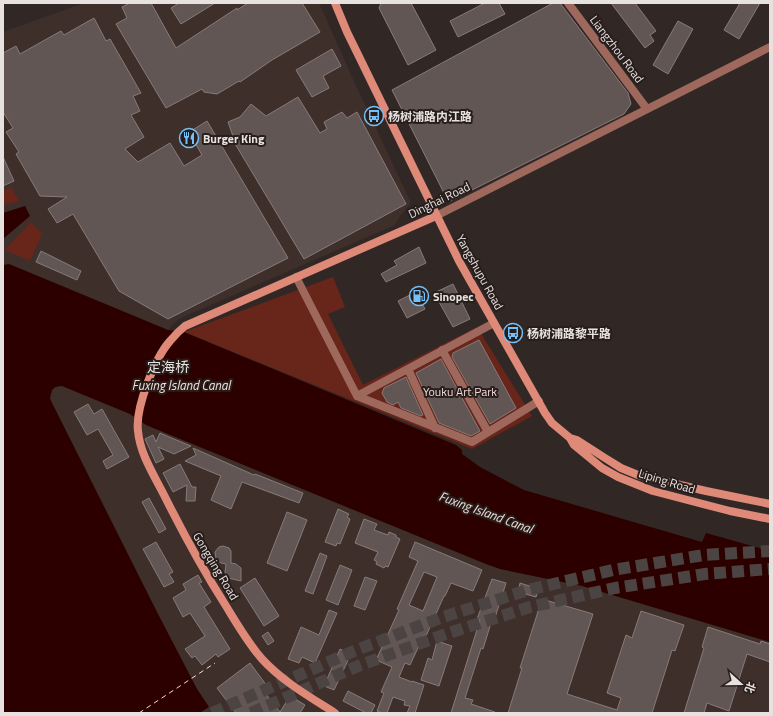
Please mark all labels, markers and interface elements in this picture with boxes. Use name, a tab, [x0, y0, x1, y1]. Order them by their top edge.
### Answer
street label: Liangzhou Road	[585, 11, 649, 87]
bus stop icon: 杨树浦路内江路	[363, 105, 385, 127]
place label: 杨树浦路内江路	[388, 107, 472, 126]
restaurant icon: Burger King	[178, 127, 200, 149]
place label: Burger King	[203, 129, 265, 148]
street label: Dinghai Road	[405, 177, 473, 223]
street label: Yangshupu Road	[451, 231, 509, 313]
fuel station icon: Sinopec	[408, 285, 430, 307]
place label: Sinopec	[433, 287, 474, 306]
bus stop icon: 杨树浦路黎平路	[502, 322, 524, 344]
place label: 杨树浦路黎平路	[527, 324, 611, 343]
district label: 定海桥	[147, 356, 189, 377]
water label: Fuxing Island Canal	[132, 375, 232, 395]
park label: Youku Art Park	[423, 382, 497, 401]
street label: Liping Road	[636, 463, 698, 499]
water label: Fuxing Island Canal	[436, 486, 538, 539]
street label: Gongqing Road	[188, 528, 244, 604]
north arrow	[721, 664, 761, 704]
text: 北	[741, 680, 760, 696]

